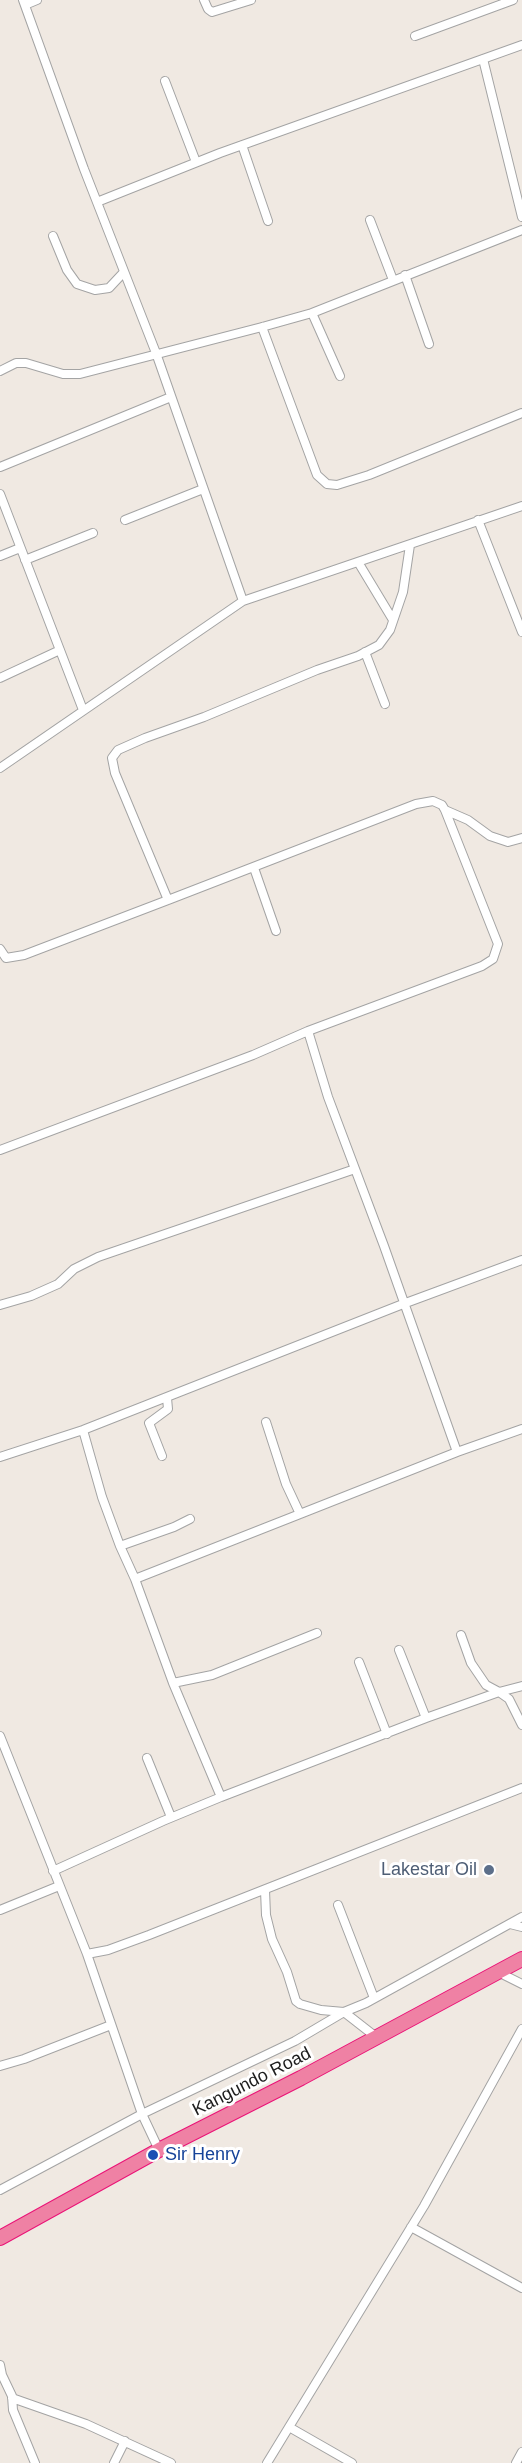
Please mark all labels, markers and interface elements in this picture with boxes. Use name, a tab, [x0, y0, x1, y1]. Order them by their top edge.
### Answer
place label: Lakestar Oil	[381, 1859, 477, 1881]
marker: Lakestar Oil	[482, 1863, 496, 1877]
street label: Kangundo Road	[189, 2043, 315, 2121]
place label: Sir Henry	[165, 2144, 240, 2166]
marker: Sir Henry	[146, 2148, 160, 2162]

